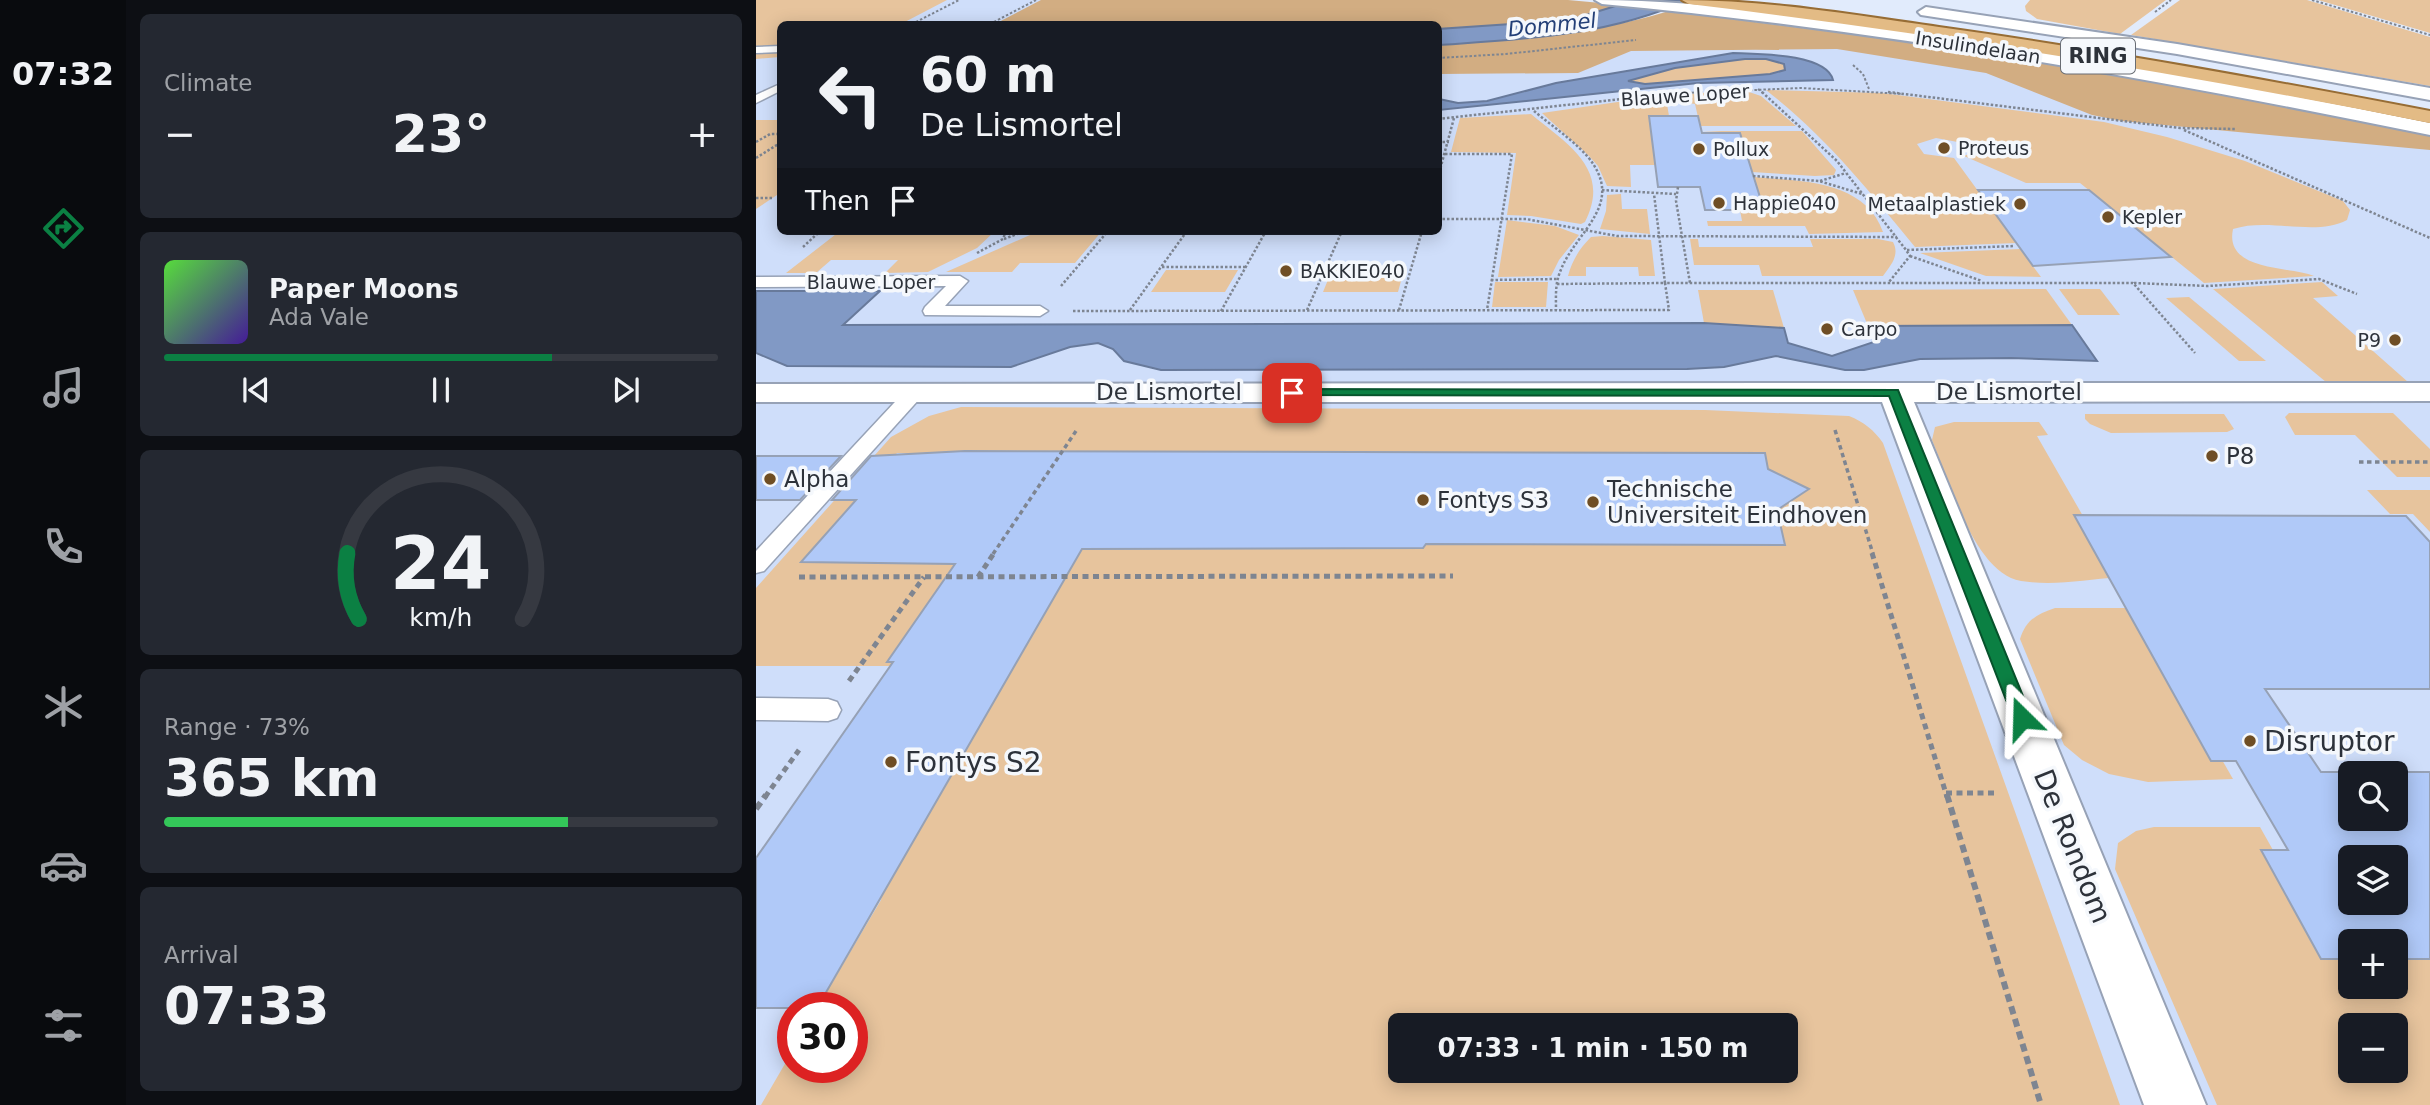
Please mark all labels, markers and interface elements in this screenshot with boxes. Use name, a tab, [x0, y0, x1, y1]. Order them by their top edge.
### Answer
water label: Dommel	[1507, 8, 1598, 42]
street label: Insulindelaan	[1914, 26, 2042, 68]
road number: RING	[2061, 38, 2135, 74]
text: 60 m	[920, 47, 1056, 104]
icon: left	[805, 49, 896, 140]
text: 07:32	[12, 55, 114, 93]
text: Climate	[164, 70, 253, 96]
street label: Blauwe Loper	[1620, 80, 1750, 110]
text: 23°	[392, 104, 490, 164]
text: De Lismortel	[920, 106, 1123, 144]
text: −	[164, 112, 196, 156]
text: +	[686, 112, 718, 156]
place label: Proteus	[1958, 137, 2029, 159]
place label: Pollux	[1713, 138, 1769, 160]
marker: Proteus	[1936, 140, 1952, 156]
marker: Pollux	[1691, 141, 1707, 157]
icon: arrive	[884, 182, 922, 220]
text: Then	[805, 186, 870, 216]
place label: Happie040	[1733, 192, 1836, 214]
place label: Metaalplastiek	[1868, 193, 2006, 215]
marker: Happie040	[1711, 195, 1727, 211]
marker: Metaalplastiek	[2012, 196, 2028, 212]
icon: directions	[39, 204, 88, 253]
place label: Kepler	[2122, 206, 2182, 228]
marker: Kepler	[2100, 209, 2116, 225]
place label: BAKKIE040	[1300, 260, 1405, 282]
marker: BAKKIE040	[1278, 263, 1294, 279]
street label: Blauwe Loper	[807, 271, 936, 293]
text: Paper Moons	[269, 274, 459, 304]
text: Ada Vale	[269, 304, 369, 330]
place label: Carpo	[1841, 318, 1897, 340]
marker: Carpo	[1819, 321, 1835, 337]
place label: P9	[2357, 329, 2381, 351]
marker: P9	[2387, 332, 2403, 348]
icon: music	[39, 363, 88, 412]
pin	[1262, 363, 1322, 423]
icon: previous	[237, 371, 275, 409]
icon: pause	[422, 371, 460, 409]
icon: next	[607, 371, 645, 409]
icon: arrive	[1273, 374, 1311, 412]
street label: De Lismortel	[1096, 379, 1242, 405]
street label: De Lismortel	[1936, 379, 2082, 405]
place label: P8	[2226, 443, 2255, 469]
marker: P8	[2204, 448, 2220, 464]
place label: Alpha	[784, 466, 849, 492]
marker: Alpha	[762, 471, 778, 487]
place label: Technische Universiteit Eindhoven	[1606, 476, 1867, 528]
place label: Fontys S3	[1437, 487, 1549, 513]
marker: Fontys S3	[1415, 492, 1431, 508]
marker: Technische Universiteit Eindhoven	[1585, 494, 1601, 510]
text: 24	[390, 521, 492, 606]
icon: phone	[39, 522, 88, 571]
text: km/h	[409, 602, 473, 631]
position arrow	[1985, 681, 2059, 755]
icon: climate	[39, 682, 88, 731]
text: Range · 73%	[164, 714, 310, 740]
place label: Disruptor	[2264, 725, 2395, 758]
marker: Disruptor	[2242, 733, 2258, 749]
place label: Fontys S2	[905, 746, 1042, 779]
text: 365 km	[164, 748, 379, 808]
marker: Fontys S2	[883, 754, 899, 770]
map controls	[2338, 761, 2408, 1083]
button: search	[2338, 761, 2408, 831]
street label: De Rondom	[2027, 764, 2118, 928]
icon: car	[39, 841, 88, 890]
button: layers	[2338, 845, 2408, 915]
button: +	[2338, 929, 2408, 999]
text: Arrival	[164, 942, 239, 968]
text: 07:33	[164, 976, 330, 1036]
speed limit sign: 30	[777, 992, 868, 1083]
icon: filters	[39, 1001, 88, 1050]
button: −	[2338, 1013, 2408, 1083]
text: 07:33 · 1 min · 150 m	[1438, 1033, 1748, 1063]

